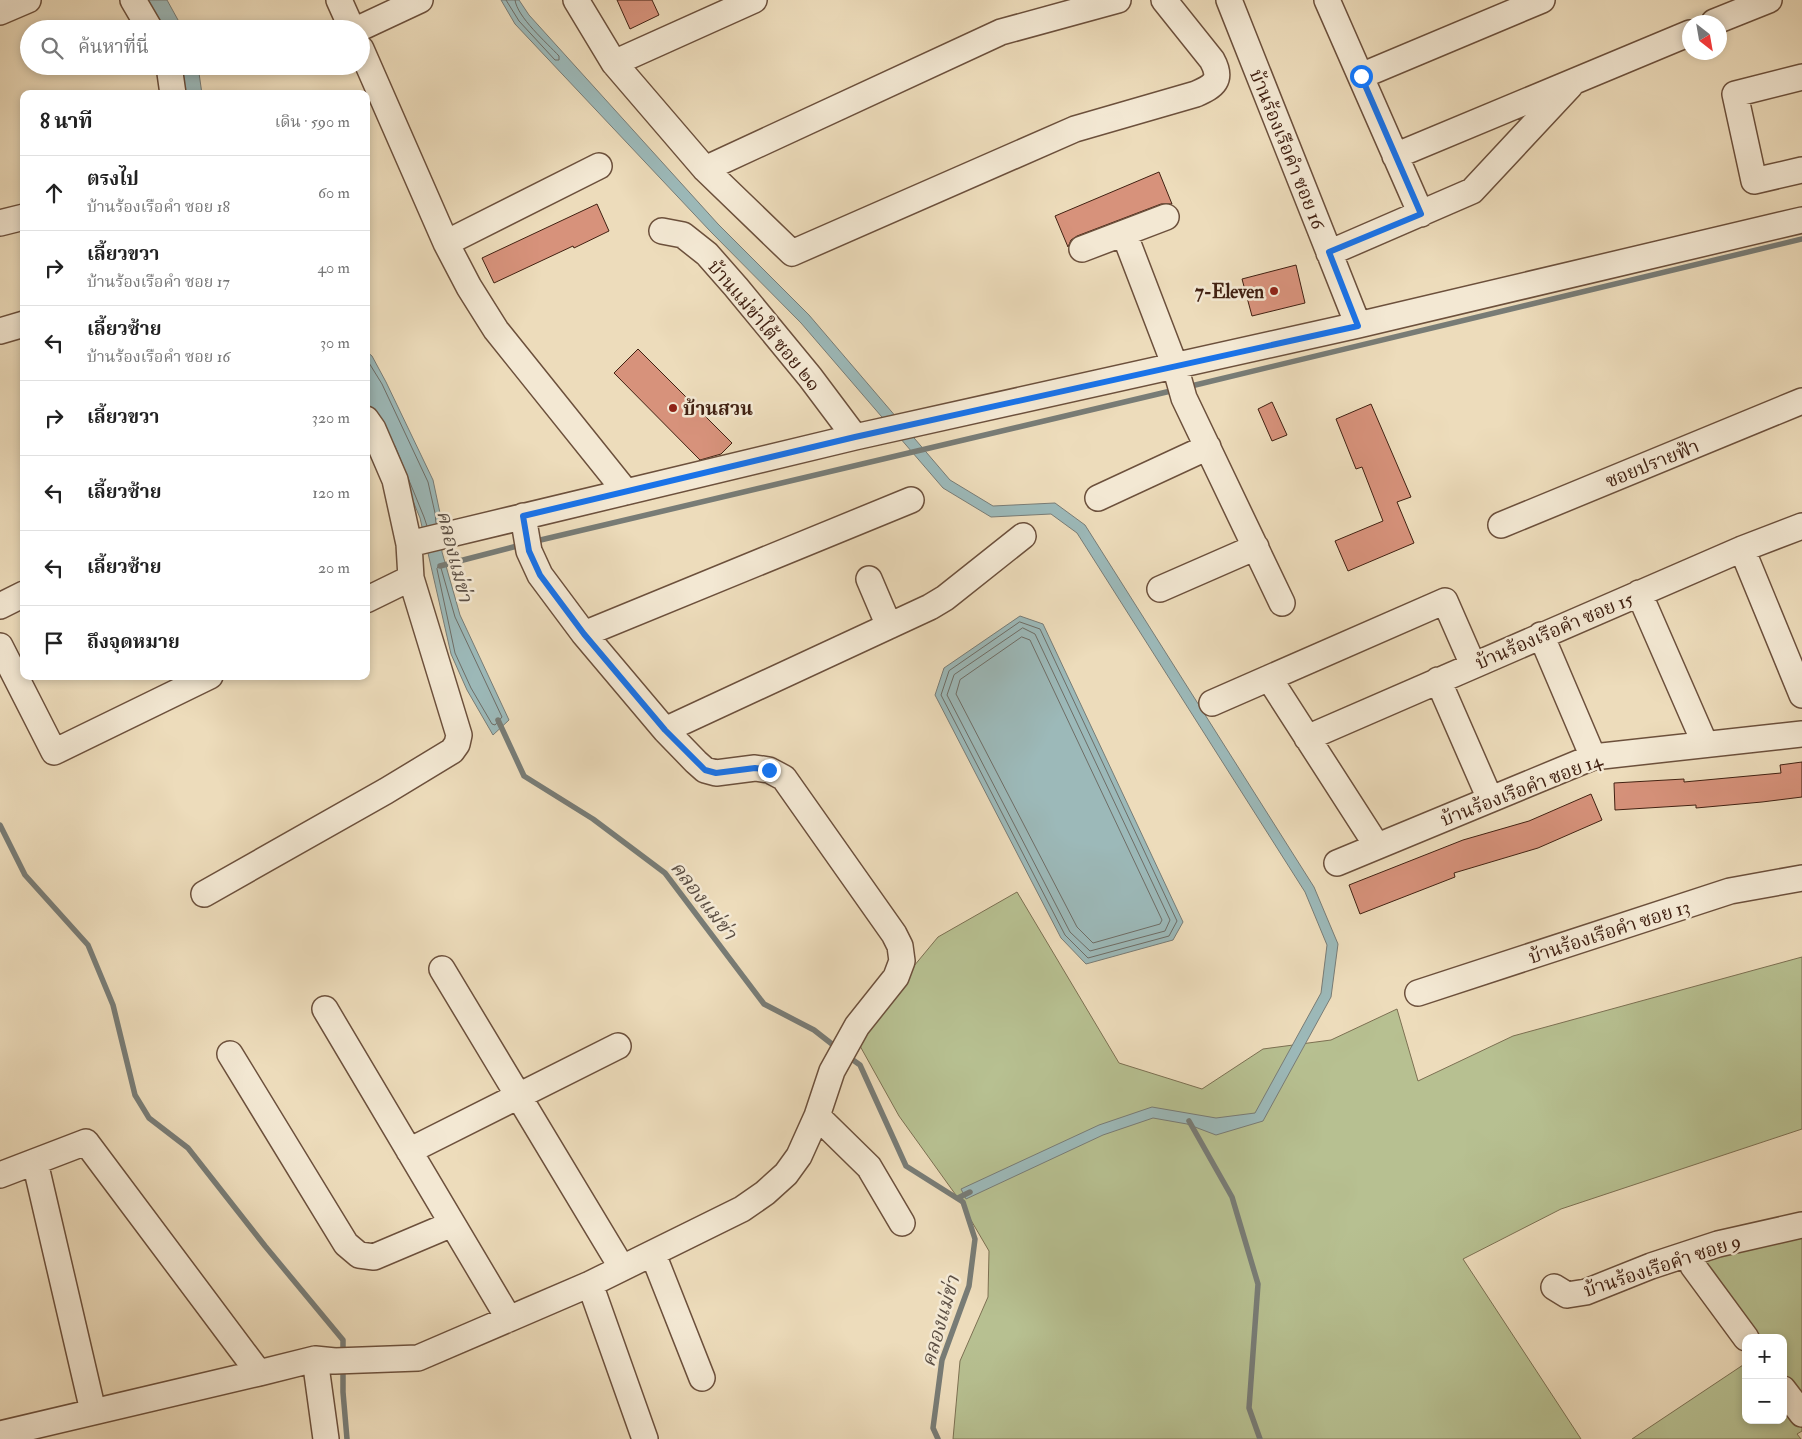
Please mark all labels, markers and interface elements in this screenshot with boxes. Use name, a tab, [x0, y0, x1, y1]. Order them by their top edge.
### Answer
north arrow	[1682, 15, 1727, 60]
search box	[20, 20, 370, 75]
icon: search	[38, 34, 66, 62]
text: ค้นหาที่นี่	[78, 35, 149, 59]
route start	[1350, 65, 1373, 88]
street label: บ้านร้องเรือคำ ซอย 16	[1244, 66, 1331, 234]
text: 8 นาที	[40, 108, 93, 135]
text: เดิน · 590 m	[275, 112, 350, 132]
text: ตรงไป	[87, 167, 139, 191]
icon: ahead	[40, 179, 68, 207]
text: 60 m	[318, 183, 350, 203]
text: บ้านร้องเรือคำ ซอย 18	[87, 197, 230, 217]
text: เลี้ยวขวา	[87, 242, 159, 266]
icon: right	[40, 254, 68, 282]
street label: บ้านแม่ข่าใต้ ซอย ๒๑	[702, 254, 828, 396]
text: 40 m	[317, 258, 350, 278]
text: บ้านร้องเรือคำ ซอย 17	[87, 272, 230, 292]
place label: 7-Eleven	[1195, 280, 1264, 304]
marker: 7-Eleven	[1268, 285, 1280, 297]
text: เลี้ยวซ้าย	[87, 317, 161, 341]
icon: left	[40, 329, 68, 357]
text: 30 m	[320, 333, 350, 353]
text: บ้านร้องเรือคำ ซอย 16	[87, 347, 230, 367]
place label: บ้านสวน	[683, 397, 753, 421]
marker: บ้านสวน	[667, 402, 679, 414]
icon: right	[40, 404, 68, 432]
text: เลี้ยวขวา	[87, 405, 159, 429]
text: 320 m	[312, 408, 350, 428]
street label: ซอยปรายฟ้า	[1602, 434, 1703, 494]
icon: left	[40, 479, 68, 507]
text: เลี้ยวซ้าย	[87, 480, 161, 504]
text: 120 m	[312, 483, 350, 503]
water label: คลองแม่ข่า	[431, 508, 478, 606]
icon: left	[40, 554, 68, 582]
text: เลี้ยวซ้าย	[87, 555, 161, 579]
text: 20 m	[318, 558, 350, 578]
street label: บ้านร้องเรือคำ ซอย 15	[1472, 587, 1638, 675]
icon: arrive	[40, 629, 68, 657]
text: ถึงจุดหมาย	[87, 630, 180, 654]
street label: บ้านร้องเรือคำ ซอย 14	[1437, 748, 1606, 832]
route end	[758, 759, 781, 782]
water label: คลองแม่ข่า	[665, 856, 743, 946]
street label: บ้านร้องเรือคำ ซอย 13	[1526, 895, 1693, 969]
street label: บ้านร้องเรือคำ ซอย 9	[1581, 1229, 1744, 1303]
water label: คลองแม่ข่า	[916, 1272, 966, 1370]
map controls	[1742, 1334, 1787, 1424]
button: +	[1742, 1334, 1787, 1379]
button: −	[1742, 1379, 1787, 1424]

